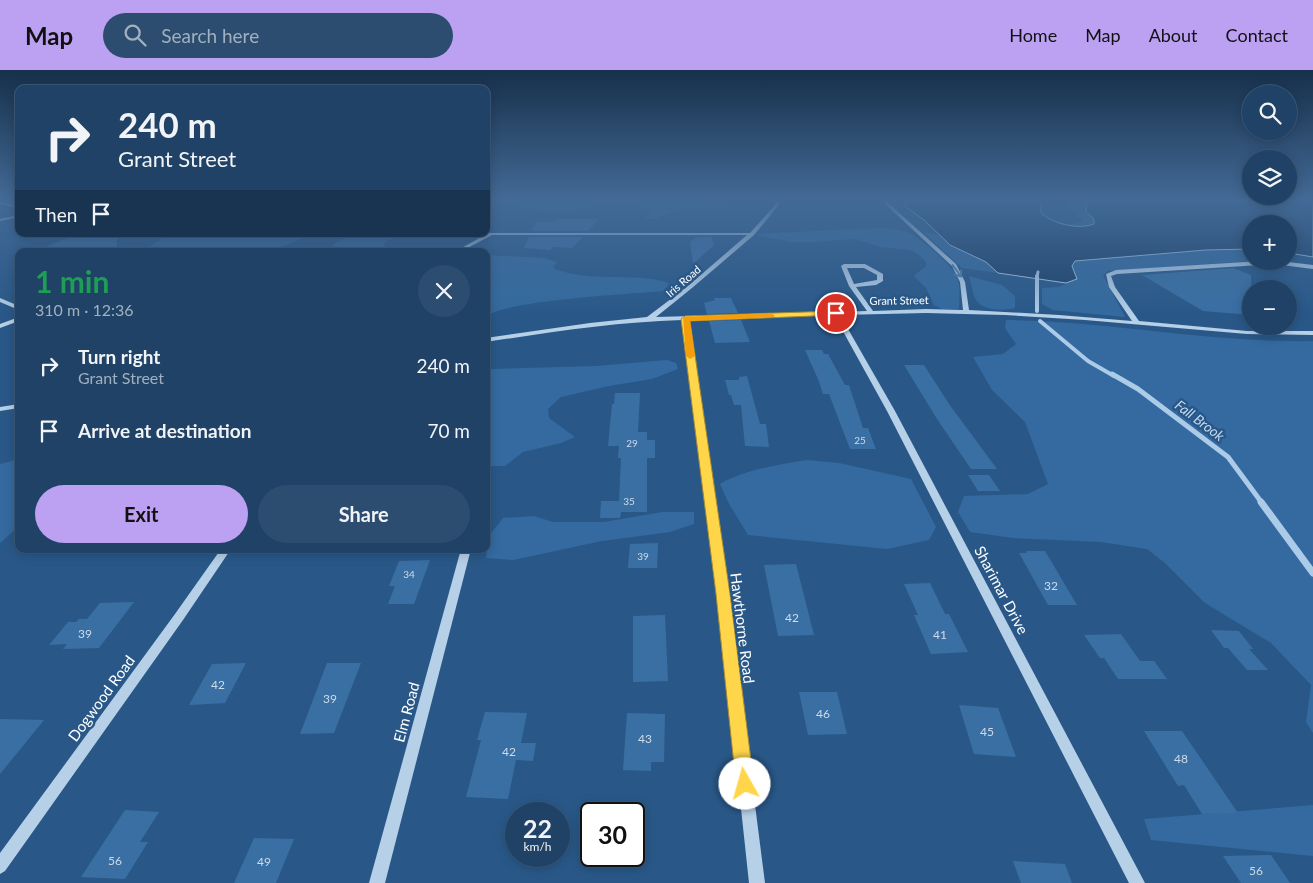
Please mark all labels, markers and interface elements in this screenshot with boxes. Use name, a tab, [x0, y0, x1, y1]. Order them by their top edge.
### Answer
search box	[103, 13, 453, 58]
text: Map	[25, 21, 73, 50]
icon: search	[121, 21, 149, 49]
text: Search here	[161, 24, 259, 47]
text: Home	[1009, 24, 1057, 46]
text: Map	[1085, 24, 1121, 46]
text: About	[1149, 24, 1198, 46]
text: Contact	[1226, 24, 1288, 46]
map controls	[1242, 85, 1297, 335]
button: search	[1242, 85, 1297, 140]
text: 240 m	[118, 103, 217, 145]
icon: right	[35, 105, 100, 170]
text: Grant Street	[118, 145, 236, 172]
button: layers	[1242, 150, 1297, 205]
icon: arrive	[87, 200, 115, 228]
text: Then	[35, 203, 77, 226]
button: +	[1242, 215, 1297, 270]
street label: Iris Road	[663, 262, 703, 300]
text: 1 min	[35, 263, 109, 299]
one-way arrow	[952, 264, 962, 278]
button: close	[418, 265, 470, 317]
button: −	[1242, 280, 1297, 335]
pin	[815, 292, 857, 334]
street label: Grant Street	[869, 293, 929, 307]
icon: arrive	[822, 299, 850, 327]
text: 310 m · 12:36	[35, 300, 134, 319]
text: Turn right	[78, 345, 160, 368]
icon: right	[35, 352, 63, 380]
text: 240 m	[416, 354, 470, 377]
text: Grant Street	[78, 368, 164, 387]
water label: Fall Brook	[1172, 396, 1228, 444]
icon: arrive	[35, 417, 63, 445]
text: Arrive at destination	[78, 419, 251, 442]
text: 70 m	[427, 419, 470, 442]
house number: 25	[854, 434, 866, 446]
house number: 29	[626, 437, 638, 449]
button: Exit	[35, 485, 248, 543]
button: Share	[258, 485, 470, 543]
house number: 35	[623, 495, 635, 507]
street label: Sharimar Drive	[971, 543, 1033, 637]
house number: 39	[637, 550, 649, 562]
house number: 34	[403, 568, 415, 580]
street label: Hawthorne Road	[727, 572, 759, 684]
house number: 32	[1044, 578, 1058, 593]
house number: 42	[785, 610, 799, 625]
house number: 39	[78, 626, 92, 641]
house number: 41	[933, 627, 947, 642]
street label: Dogwood Road	[64, 652, 138, 744]
house number: 42	[211, 677, 225, 692]
street label: Elm Road	[389, 680, 423, 744]
house number: 39	[323, 691, 337, 706]
house number: 46	[816, 706, 830, 721]
house number: 45	[980, 724, 994, 739]
house number: 43	[638, 731, 652, 746]
house number: 42	[502, 744, 516, 759]
house number: 48	[1174, 751, 1188, 766]
position arrow	[718, 757, 770, 809]
speed limit sign: 30	[580, 802, 645, 867]
text: 22	[523, 813, 552, 843]
text: km/h	[523, 839, 552, 854]
house number: 56	[108, 853, 122, 868]
house number: 49	[257, 854, 271, 869]
house number: 56	[1249, 863, 1263, 878]

